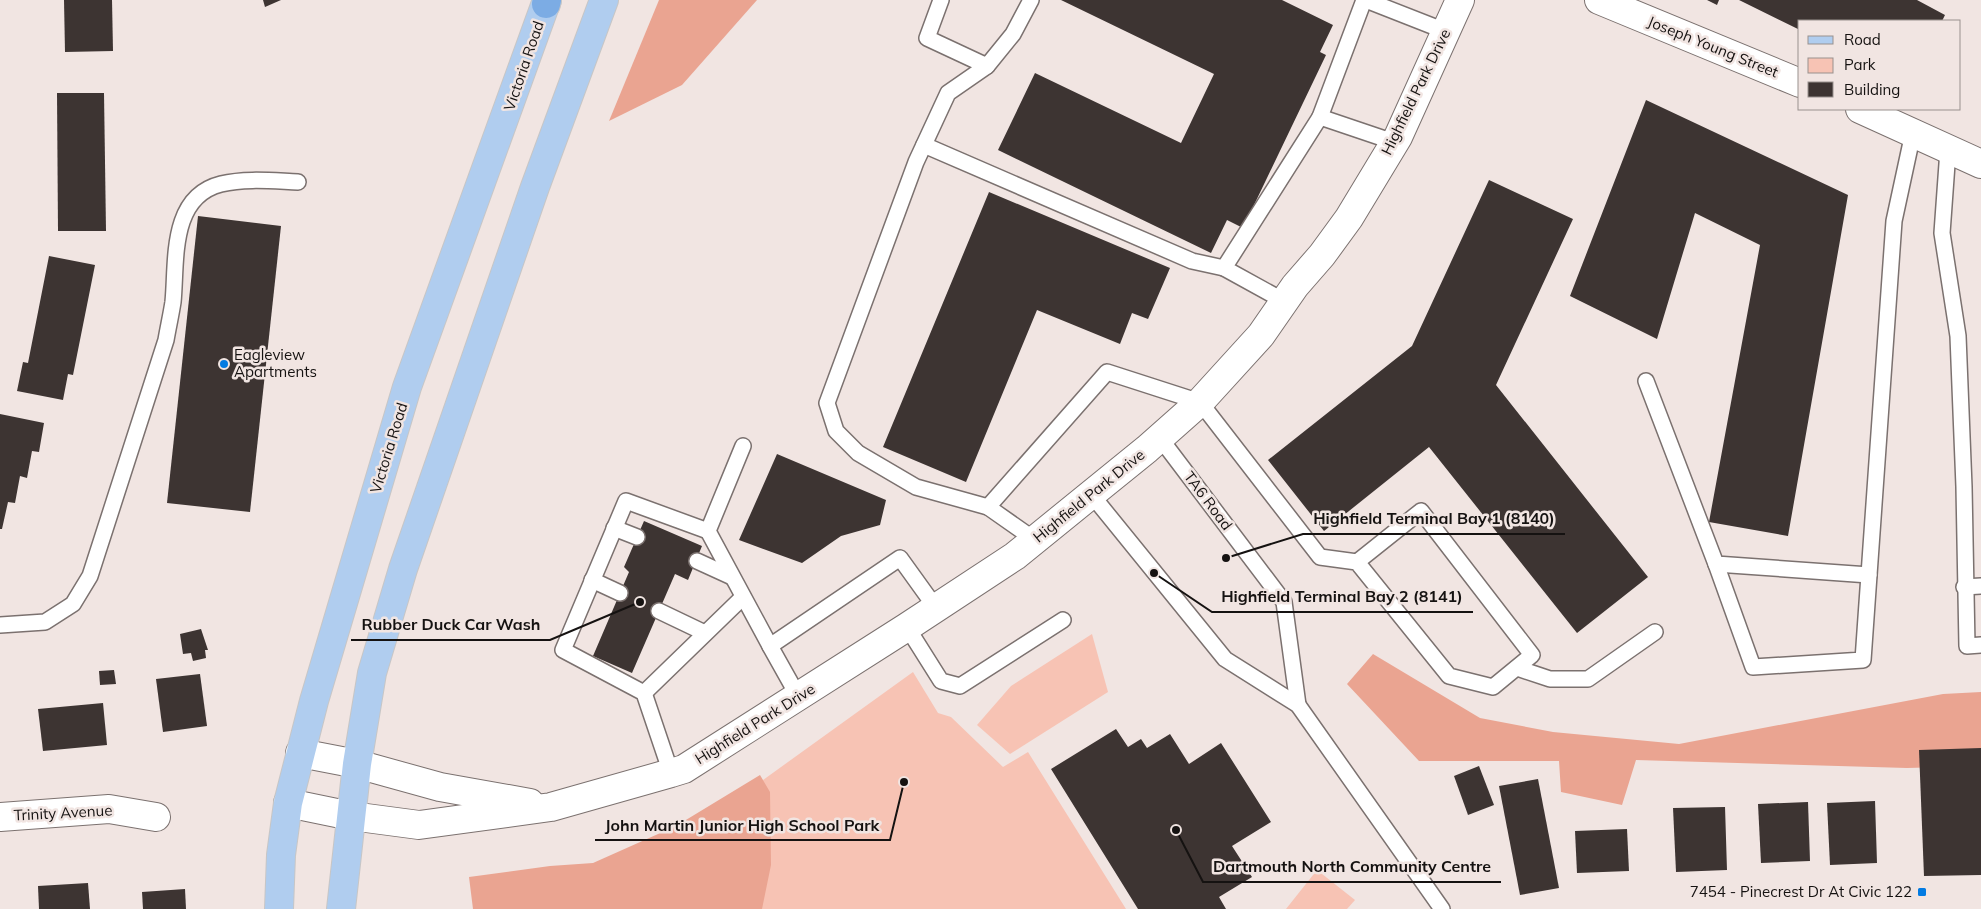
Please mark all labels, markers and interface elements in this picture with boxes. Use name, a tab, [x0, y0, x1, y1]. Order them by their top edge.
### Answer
street label: Joseph Young Street	[1645, 12, 1781, 81]
street label: Victoria Road	[499, 18, 548, 113]
legend	[1798, 20, 1961, 110]
street label: Highfield Park Drive	[1377, 26, 1454, 158]
text: Road	[1844, 30, 1881, 49]
text: Park	[1844, 55, 1876, 74]
text: Building	[1844, 80, 1900, 99]
place label: Eagleview Apartments	[234, 345, 317, 381]
marker: Eagleview Apartments	[218, 358, 230, 370]
street label: Victoria Road	[366, 400, 411, 496]
street label: Highfield Park Drive	[1029, 445, 1148, 546]
street label: TA6 Road	[1180, 468, 1237, 534]
callout: Highfield Terminal Bay 1 (8140)	[1303, 503, 1565, 534]
text: Highfield Terminal Bay 1 (8140)	[1313, 508, 1555, 528]
callout: Highfield Terminal Bay 2 (8141)	[1212, 581, 1473, 612]
text: Highfield Terminal Bay 2 (8141)	[1221, 586, 1463, 606]
callout: Rubber Duck Car Wash	[351, 609, 550, 640]
text: Rubber Duck Car Wash	[362, 614, 540, 634]
street label: Highfield Park Drive	[691, 679, 818, 768]
street label: Trinity Avenue	[13, 800, 113, 825]
callout: John Martin Junior High School Park	[595, 809, 890, 840]
text: John Martin Junior High School Park	[605, 815, 880, 835]
callout: Dartmouth North Community Centre	[1203, 851, 1501, 882]
text: Dartmouth North Community Centre	[1213, 856, 1491, 876]
place label: 7454 - Pinecrest Dr At Civic 122	[1690, 882, 1912, 901]
marker: 7454 - Pinecrest Dr At Civic 122	[1916, 886, 1928, 898]

